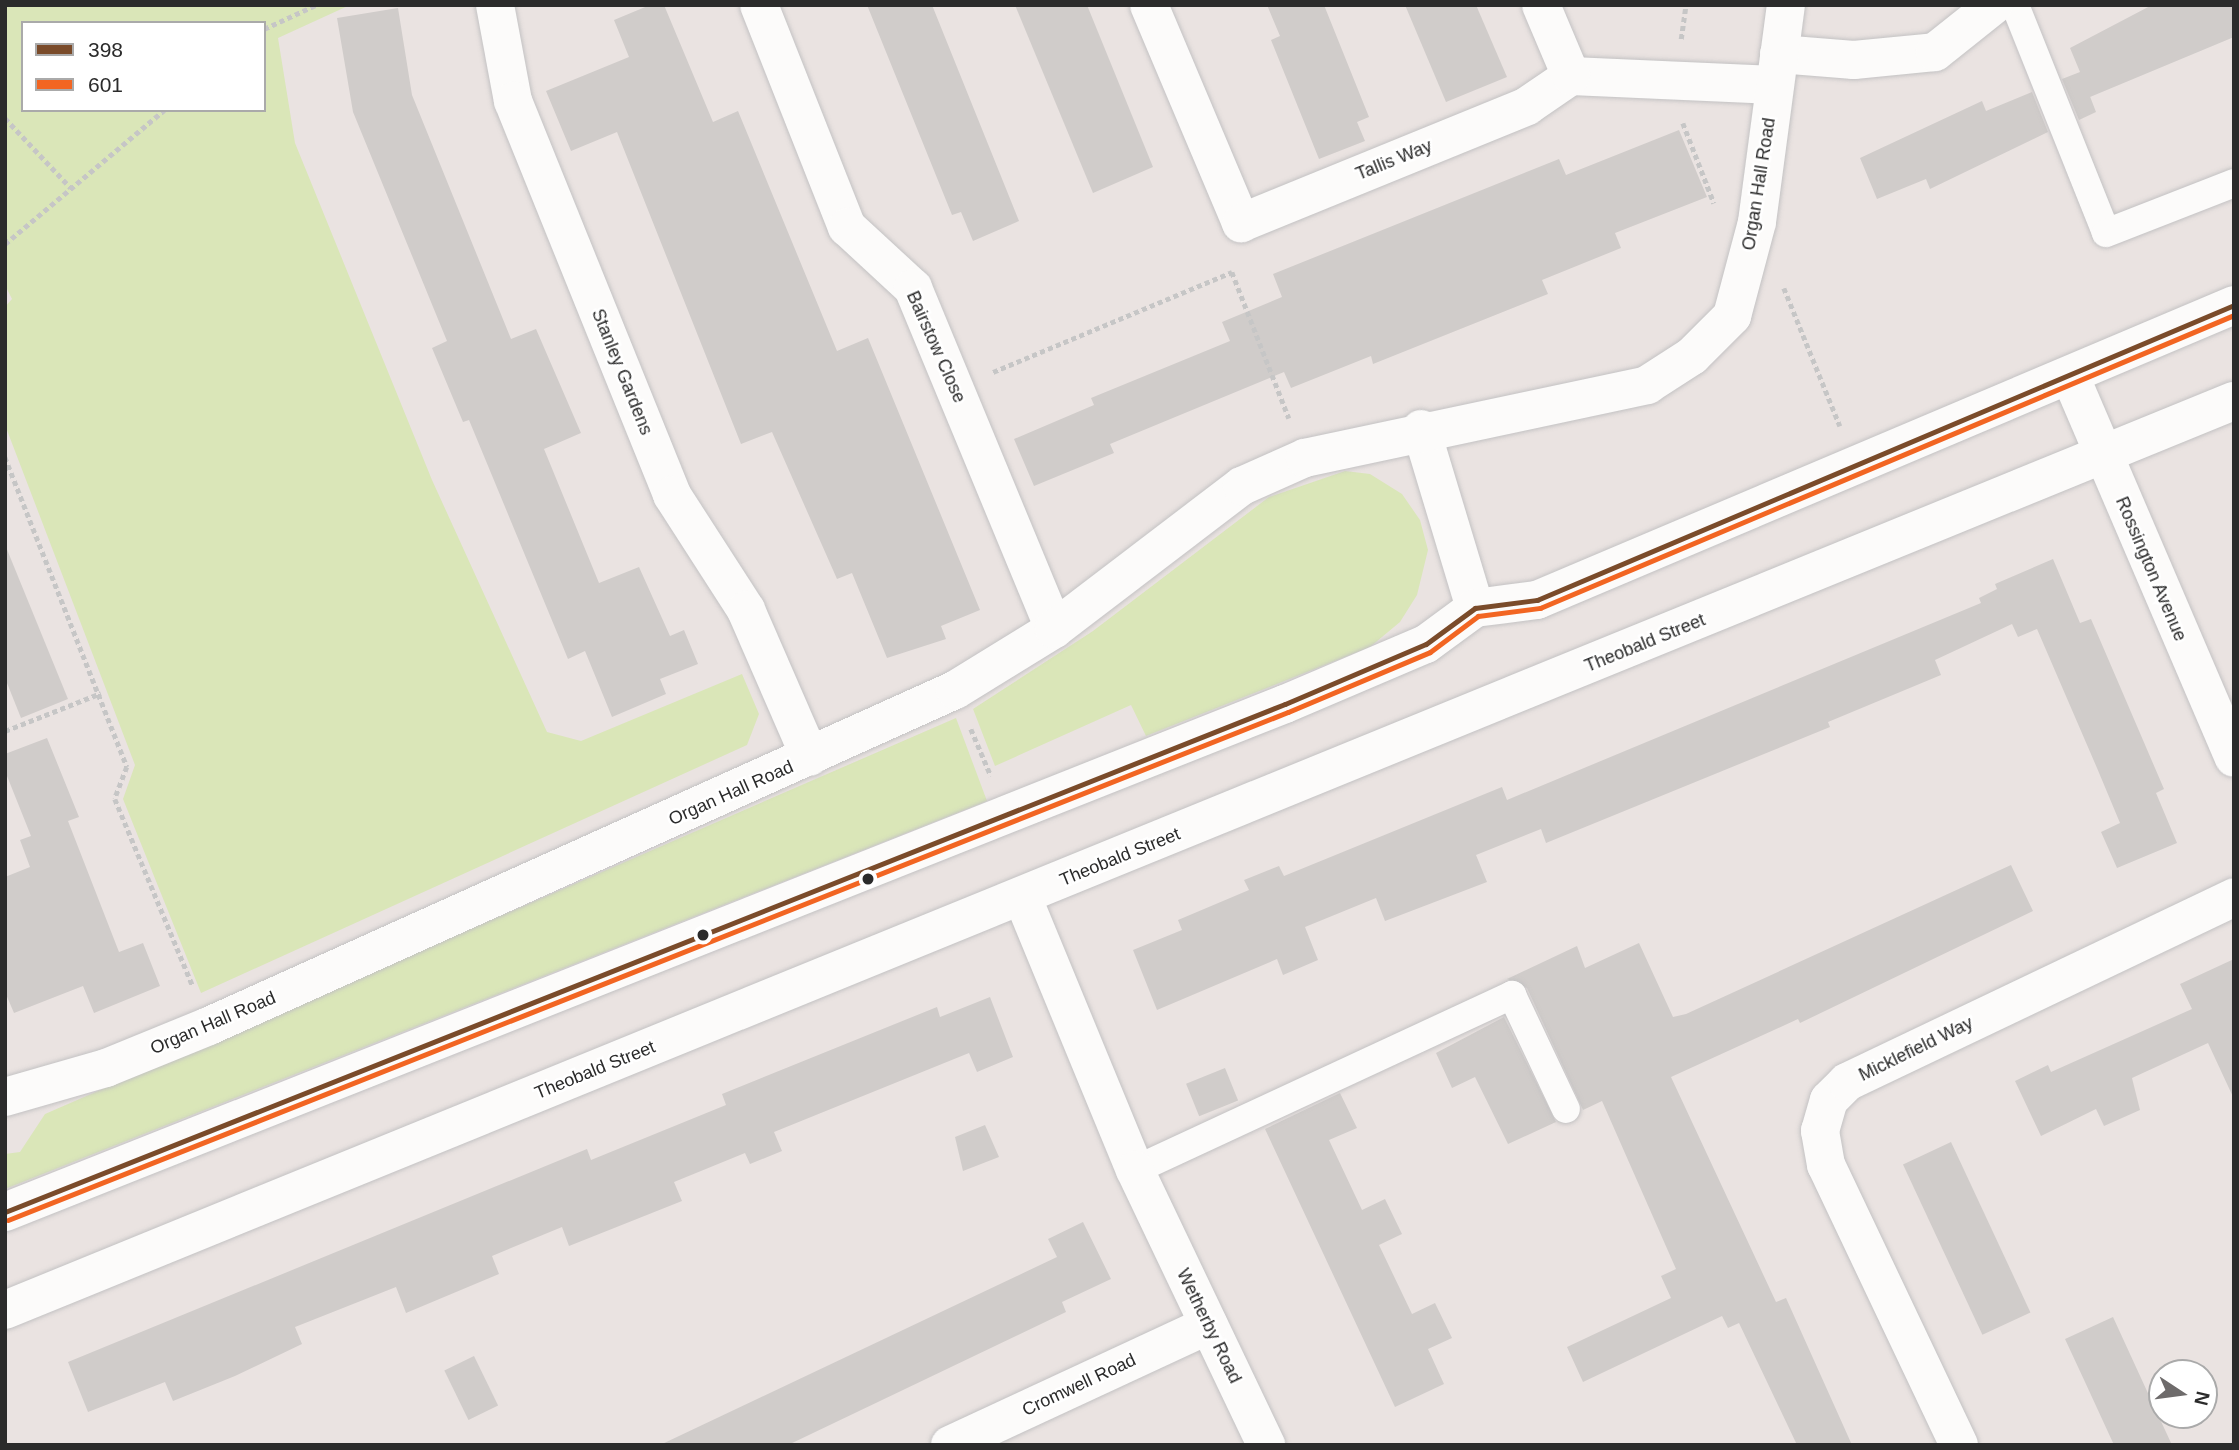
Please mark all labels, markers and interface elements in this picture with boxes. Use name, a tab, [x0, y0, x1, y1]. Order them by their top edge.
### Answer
legend	[21, 21, 266, 112]
text: 398	[88, 38, 123, 61]
text: 601	[88, 73, 123, 96]
street label: Organ Hall Road	[1738, 116, 1780, 252]
street label: Tallis Way	[1353, 135, 1435, 185]
street label: Bairstow Close	[902, 288, 970, 406]
street label: Stanley Gardens	[587, 306, 657, 438]
street label: Rossington Avenue	[2111, 493, 2191, 645]
street label: Theobald Street	[1582, 609, 1708, 677]
street label: Organ Hall Road	[665, 756, 797, 830]
street label: Theobald Street	[1057, 823, 1183, 891]
unlabelled marker	[861, 872, 875, 886]
unlabelled marker	[696, 928, 710, 942]
street label: Organ Hall Road	[147, 987, 279, 1059]
street label: Micklefield Way	[1855, 1012, 1977, 1086]
street label: Theobald Street	[532, 1036, 658, 1104]
street label: Wetherby Road	[1172, 1265, 1246, 1387]
street label: Cromwell Road	[1019, 1349, 1139, 1421]
north arrow	[2148, 1359, 2218, 1429]
text: N	[2190, 1389, 2214, 1407]

